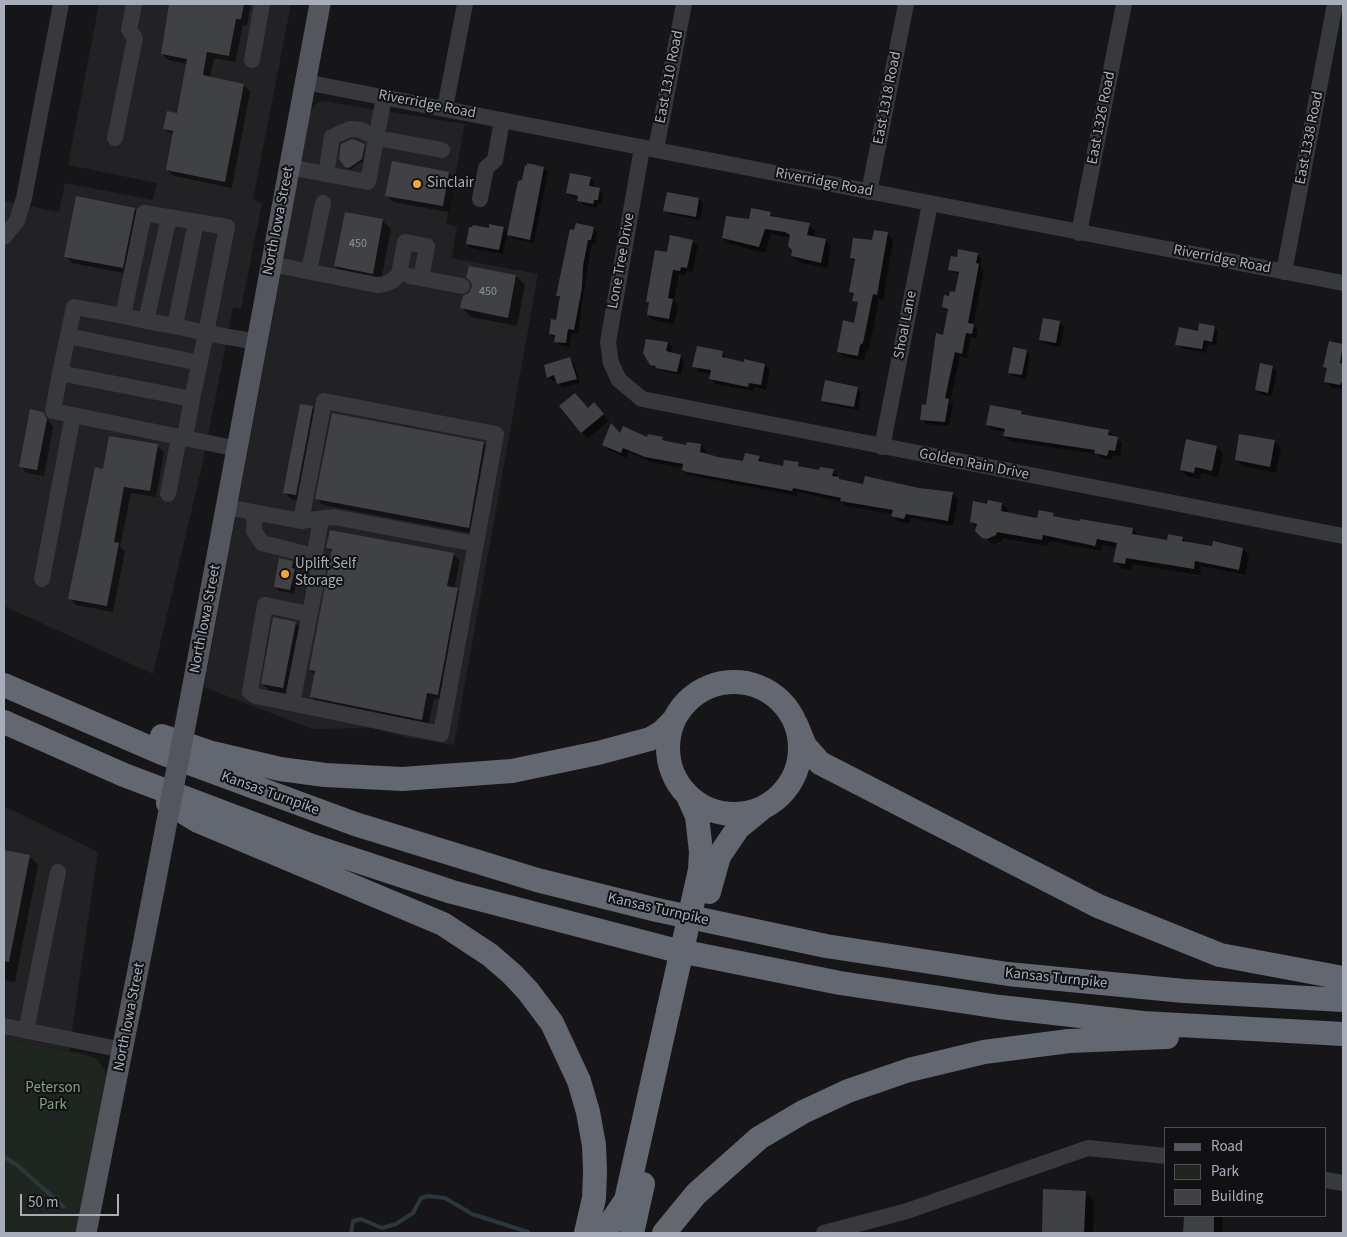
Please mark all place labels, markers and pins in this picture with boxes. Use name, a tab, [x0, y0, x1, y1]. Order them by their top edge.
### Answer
place label: Sinclair	[427, 175, 474, 193]
marker: Sinclair	[411, 178, 423, 190]
place label: Uplift Self Storage	[295, 556, 356, 591]
marker: Uplift Self Storage	[279, 568, 291, 580]

